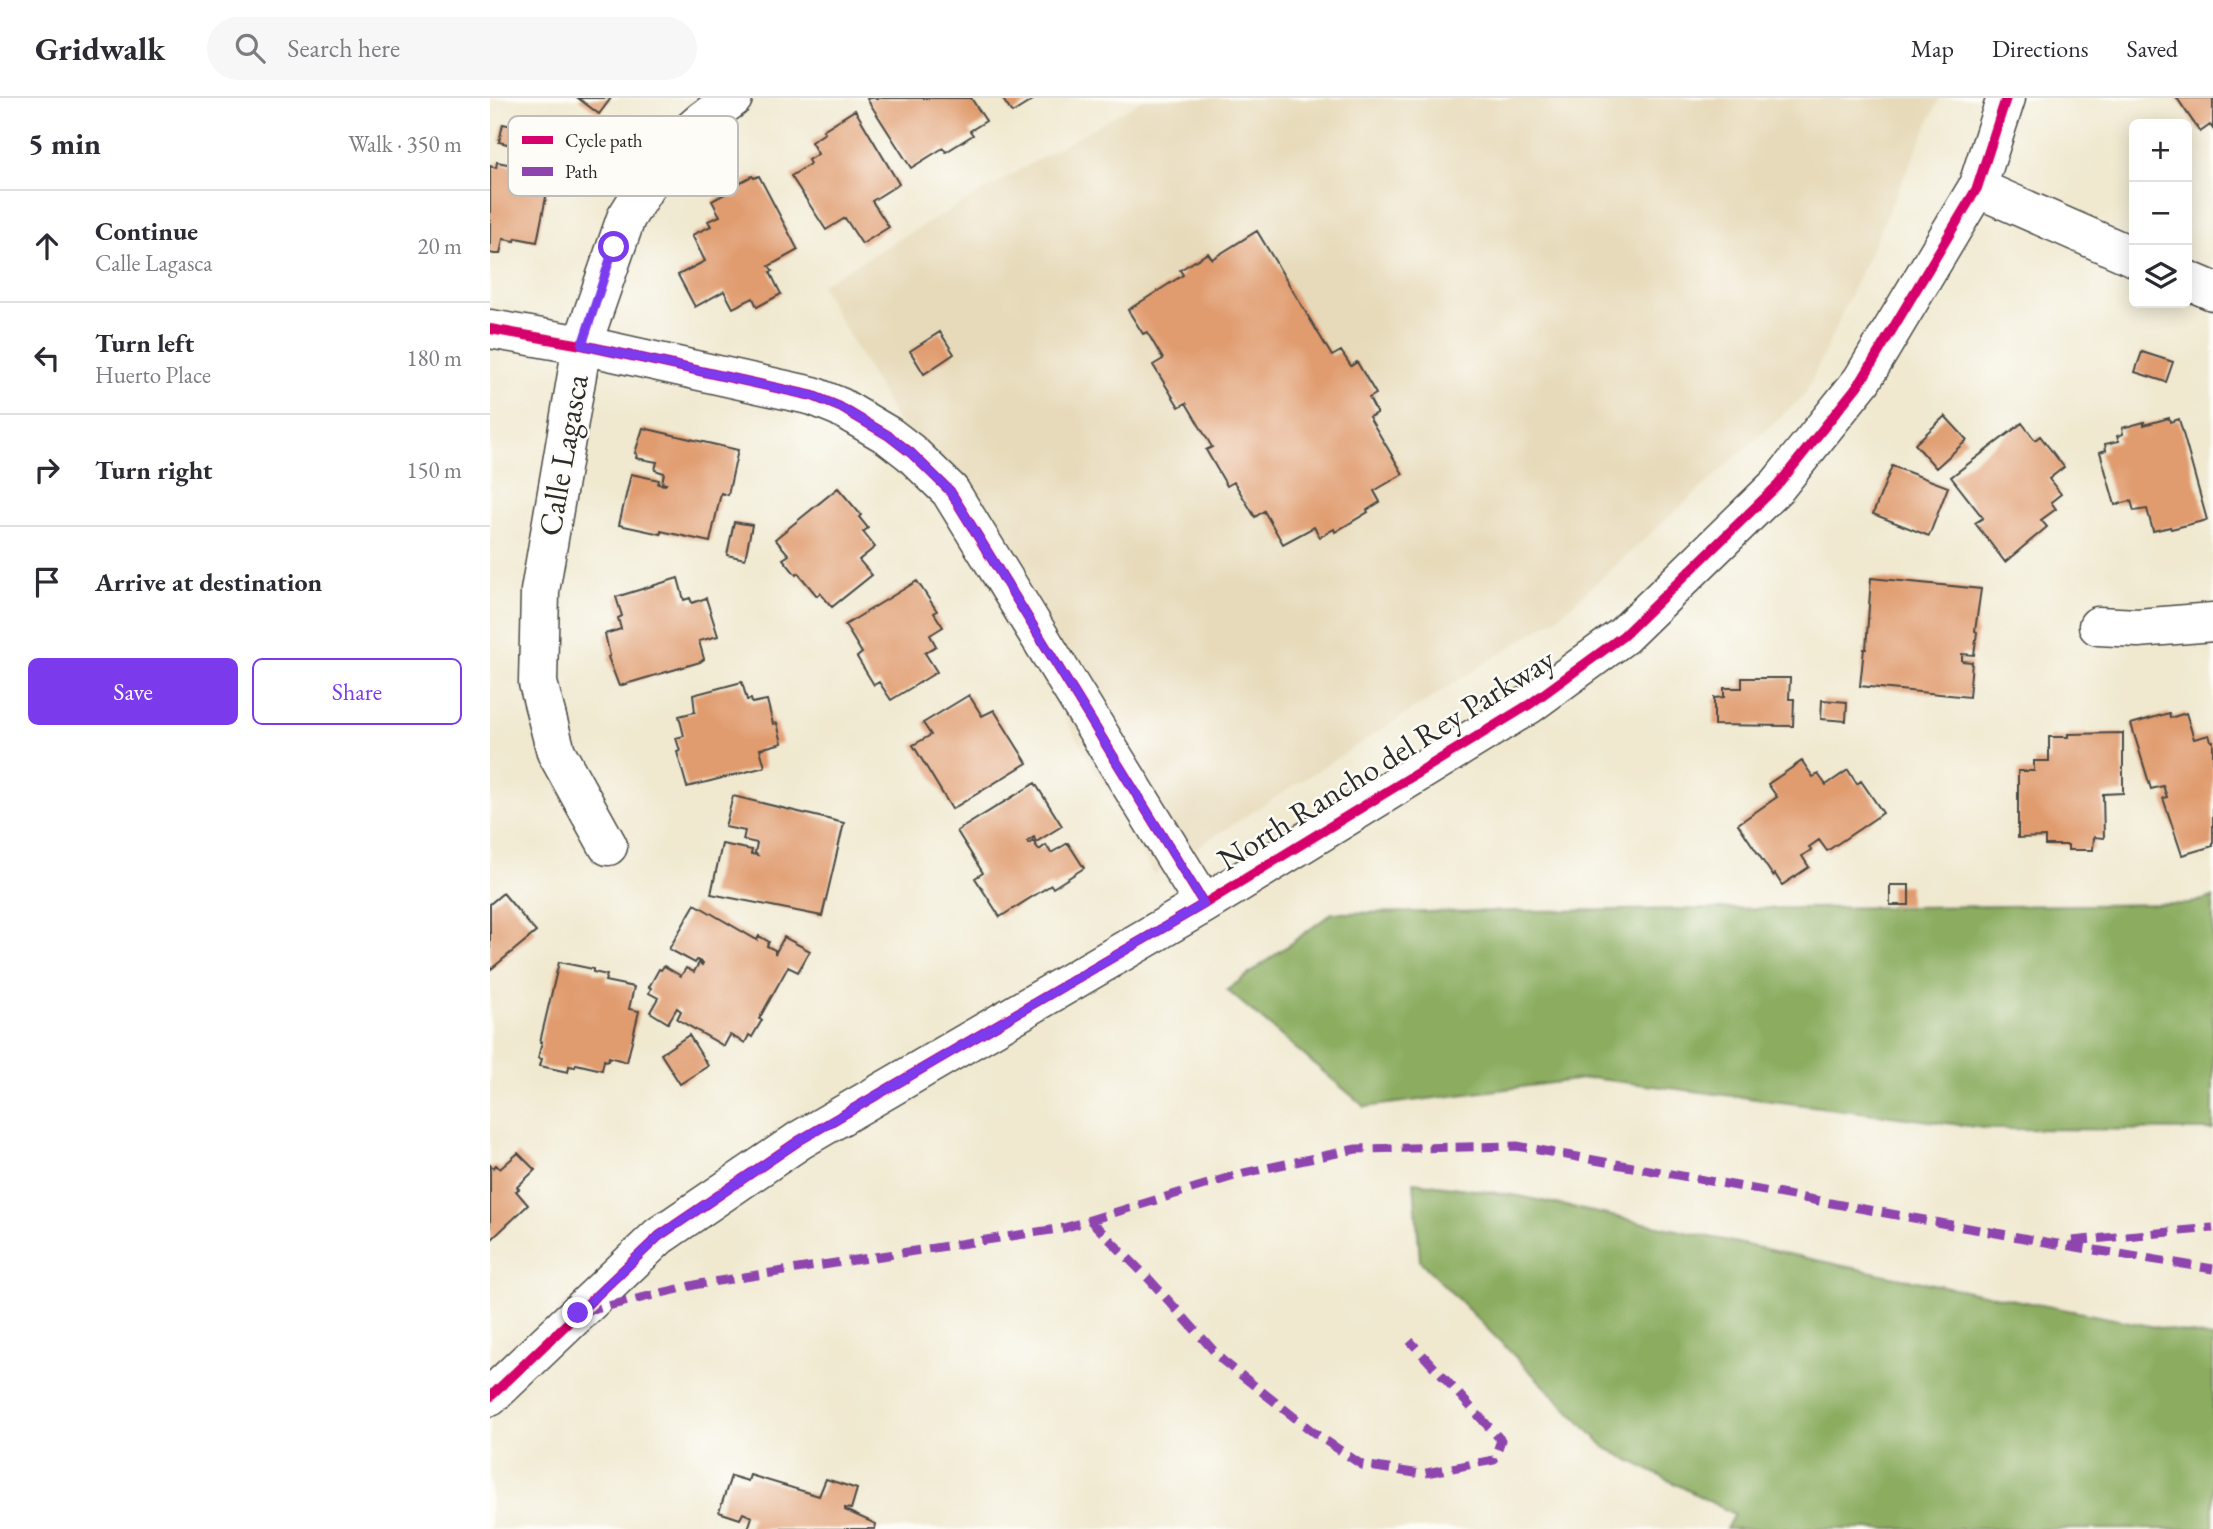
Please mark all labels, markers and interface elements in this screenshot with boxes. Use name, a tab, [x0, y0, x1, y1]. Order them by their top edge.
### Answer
search box	[207, 17, 697, 80]
text: Gridwalk	[35, 27, 165, 70]
icon: search	[231, 29, 269, 67]
text: Search here	[287, 31, 400, 65]
text: Map	[1911, 33, 1954, 64]
text: Directions	[1992, 33, 2089, 64]
text: Saved	[2127, 33, 2178, 64]
legend	[508, 116, 738, 196]
map controls	[2129, 119, 2192, 308]
button: +	[2129, 119, 2192, 182]
text: 5 min	[28, 124, 101, 163]
text: Cycle path	[565, 128, 643, 153]
text: Walk · 350 m	[348, 129, 462, 159]
text: Path	[565, 159, 598, 184]
button: −	[2129, 182, 2192, 245]
text: Continue	[95, 214, 198, 248]
icon: ahead	[28, 227, 66, 265]
text: 20 m	[417, 231, 462, 261]
route start	[598, 231, 629, 262]
button: layers	[2129, 245, 2192, 308]
text: Calle Lagasca	[95, 248, 213, 278]
text: Turn left	[95, 326, 194, 360]
icon: left	[28, 339, 66, 377]
text: 180 m	[406, 343, 462, 373]
text: Huerto Place	[95, 360, 211, 390]
street label: Calle Lagasca	[528, 371, 598, 539]
icon: right	[28, 451, 66, 489]
text: Turn right	[95, 453, 213, 487]
text: 150 m	[406, 455, 462, 485]
icon: arrive	[28, 563, 66, 601]
text: Arrive at destination	[95, 565, 322, 599]
street label: North Rancho del Rey Parkway	[1210, 637, 1563, 880]
button: Save	[28, 658, 238, 725]
button: Share	[252, 658, 462, 725]
route end	[562, 1297, 593, 1328]

